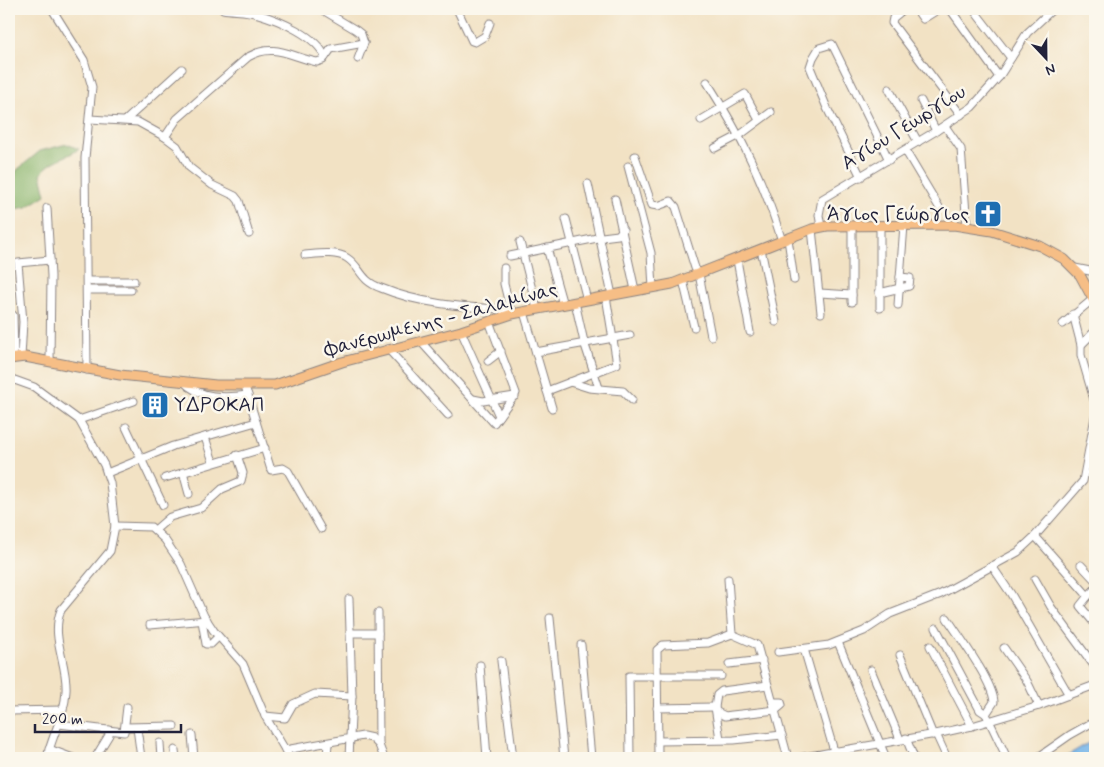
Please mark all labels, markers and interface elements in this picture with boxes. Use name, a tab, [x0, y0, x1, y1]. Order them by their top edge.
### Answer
north arrow	[1022, 32, 1072, 82]
text: N	[1043, 59, 1058, 79]
street label: Αγίου Γεωργίου	[837, 79, 971, 177]
church icon: Άγιος Γεώργιος	[973, 199, 1003, 229]
place label: Άγιος Γεώργιος	[827, 201, 969, 228]
street label: Φανερωμενης - Σαλαμίνας	[320, 276, 561, 364]
building icon: ΥΔΡΟΚΑΠ	[140, 390, 170, 420]
place label: ΥΔΡΟΚΑΠ	[174, 392, 264, 419]
scale bar	[35, 702, 181, 734]
text: 200 m	[42, 710, 83, 730]

